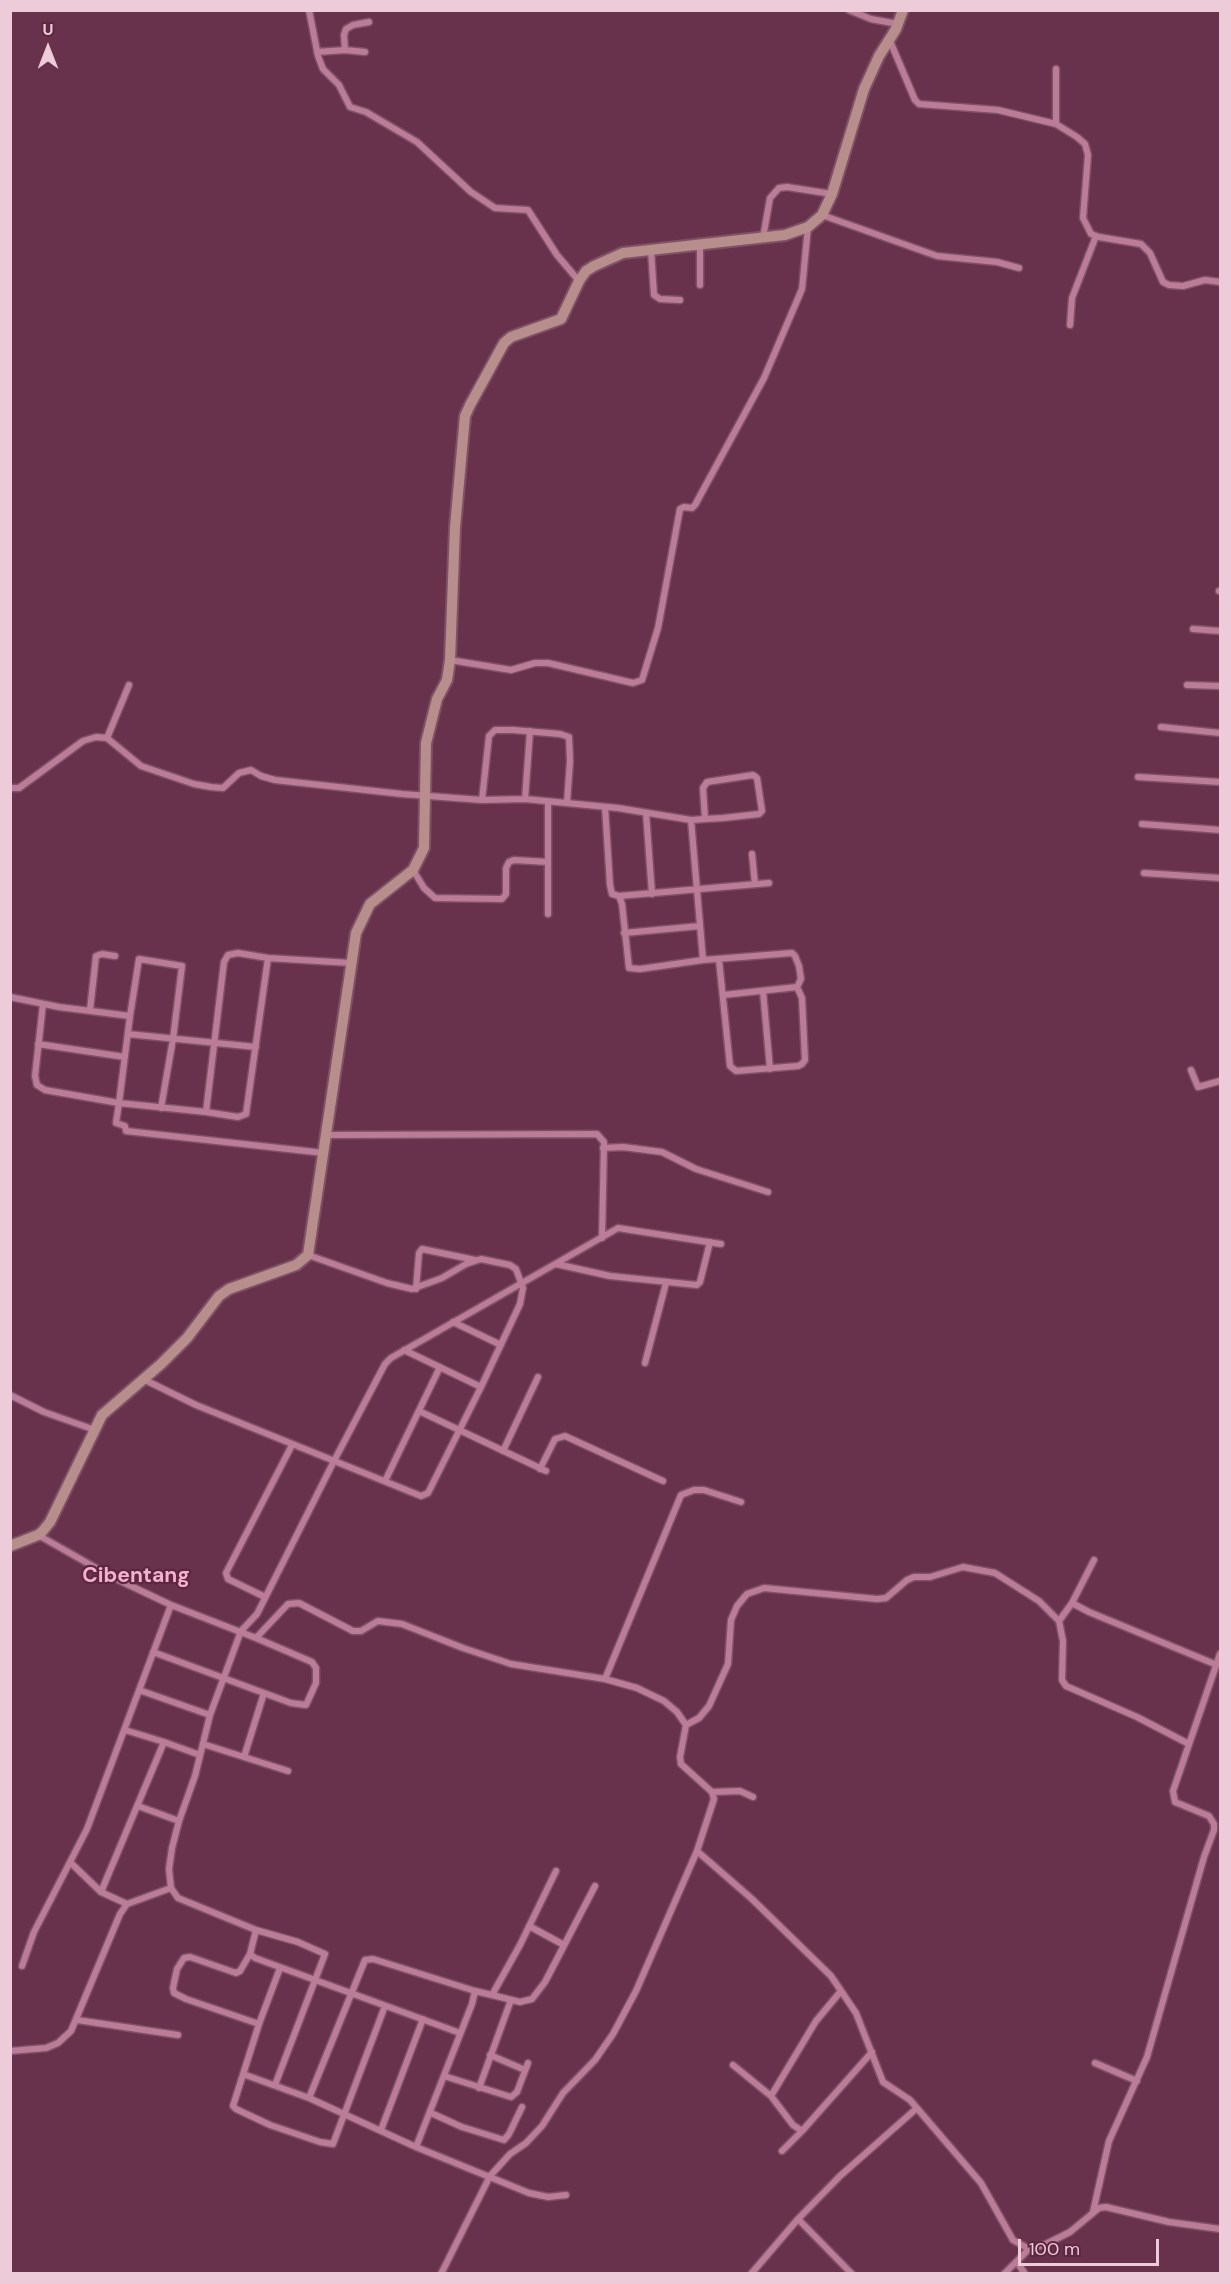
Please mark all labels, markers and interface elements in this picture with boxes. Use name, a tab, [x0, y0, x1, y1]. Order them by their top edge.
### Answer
north arrow	[18, 18, 78, 78]
text: U	[43, 19, 53, 40]
district label: Cibentang	[82, 1563, 190, 1589]
scale bar	[1021, 2227, 1162, 2265]
text: 100 m	[1029, 2237, 1080, 2261]

